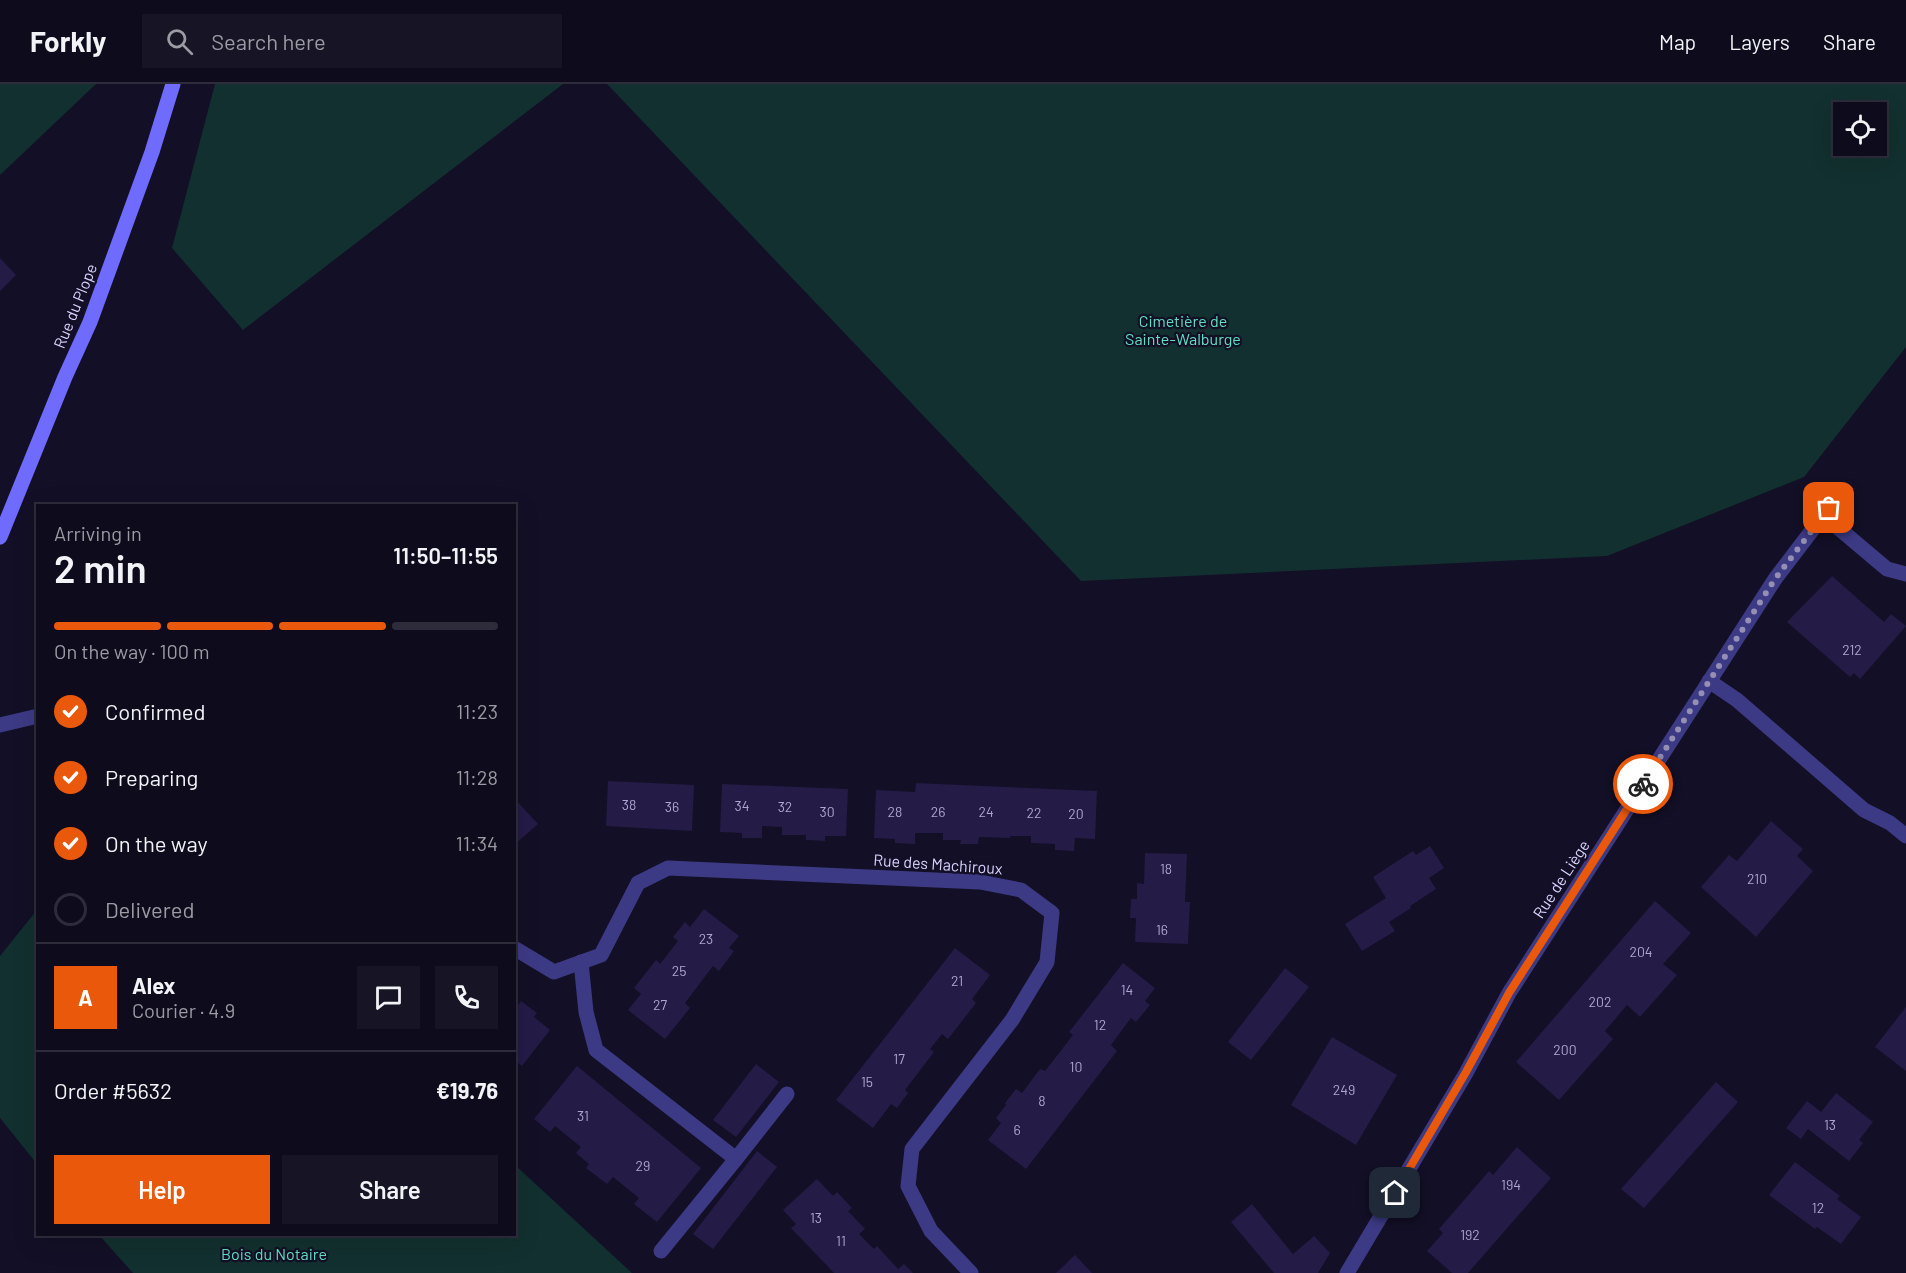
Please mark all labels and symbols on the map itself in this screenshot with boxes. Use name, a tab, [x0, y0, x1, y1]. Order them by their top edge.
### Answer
street label: Rue du Plope	[49, 261, 100, 351]
park label: Cimetière de Sainte-Walburge	[1125, 311, 1241, 348]
pin	[1803, 482, 1854, 533]
house number: 212	[1842, 641, 1862, 658]
courier	[1613, 754, 1673, 814]
house number: 38	[622, 796, 636, 813]
house number: 34	[735, 797, 749, 814]
house number: 36	[665, 798, 679, 815]
house number: 32	[778, 798, 792, 815]
house number: 30	[819, 803, 835, 820]
house number: 28	[888, 803, 902, 820]
house number: 26	[931, 803, 945, 820]
house number: 24	[978, 803, 994, 820]
house number: 22	[1026, 804, 1042, 821]
house number: 20	[1068, 805, 1084, 822]
street label: Rue de Liège	[1528, 836, 1593, 921]
street label: Rue des Machiroux	[873, 850, 1004, 878]
house number: 18	[1160, 860, 1172, 877]
house number: 210	[1747, 870, 1767, 887]
house number: 16	[1156, 921, 1168, 938]
house number: 23	[699, 930, 713, 947]
house number: 204	[1629, 943, 1653, 960]
house number: 25	[672, 962, 686, 979]
house number: 21	[951, 972, 963, 989]
house number: 14	[1121, 981, 1133, 998]
house number: 202	[1589, 993, 1611, 1010]
house number: 27	[653, 996, 667, 1013]
house number: 12	[1094, 1016, 1106, 1033]
house number: 200	[1553, 1041, 1577, 1058]
house number: 17	[893, 1050, 905, 1067]
house number: 10	[1070, 1058, 1082, 1075]
house number: 15	[861, 1073, 873, 1090]
house number: 249	[1333, 1081, 1355, 1098]
house number: 8	[1038, 1092, 1046, 1109]
house number: 31	[577, 1107, 589, 1124]
house number: 13	[1824, 1116, 1836, 1133]
house number: 6	[1013, 1121, 1021, 1138]
house number: 29	[636, 1157, 650, 1174]
pin	[1369, 1167, 1420, 1218]
house number: 194	[1501, 1176, 1521, 1193]
house number: 12	[1812, 1199, 1824, 1216]
house number: 13	[810, 1209, 822, 1226]
house number: 192	[1460, 1226, 1480, 1243]
house number: 11	[836, 1232, 846, 1249]
park label: Bois du Notaire	[221, 1244, 327, 1263]

